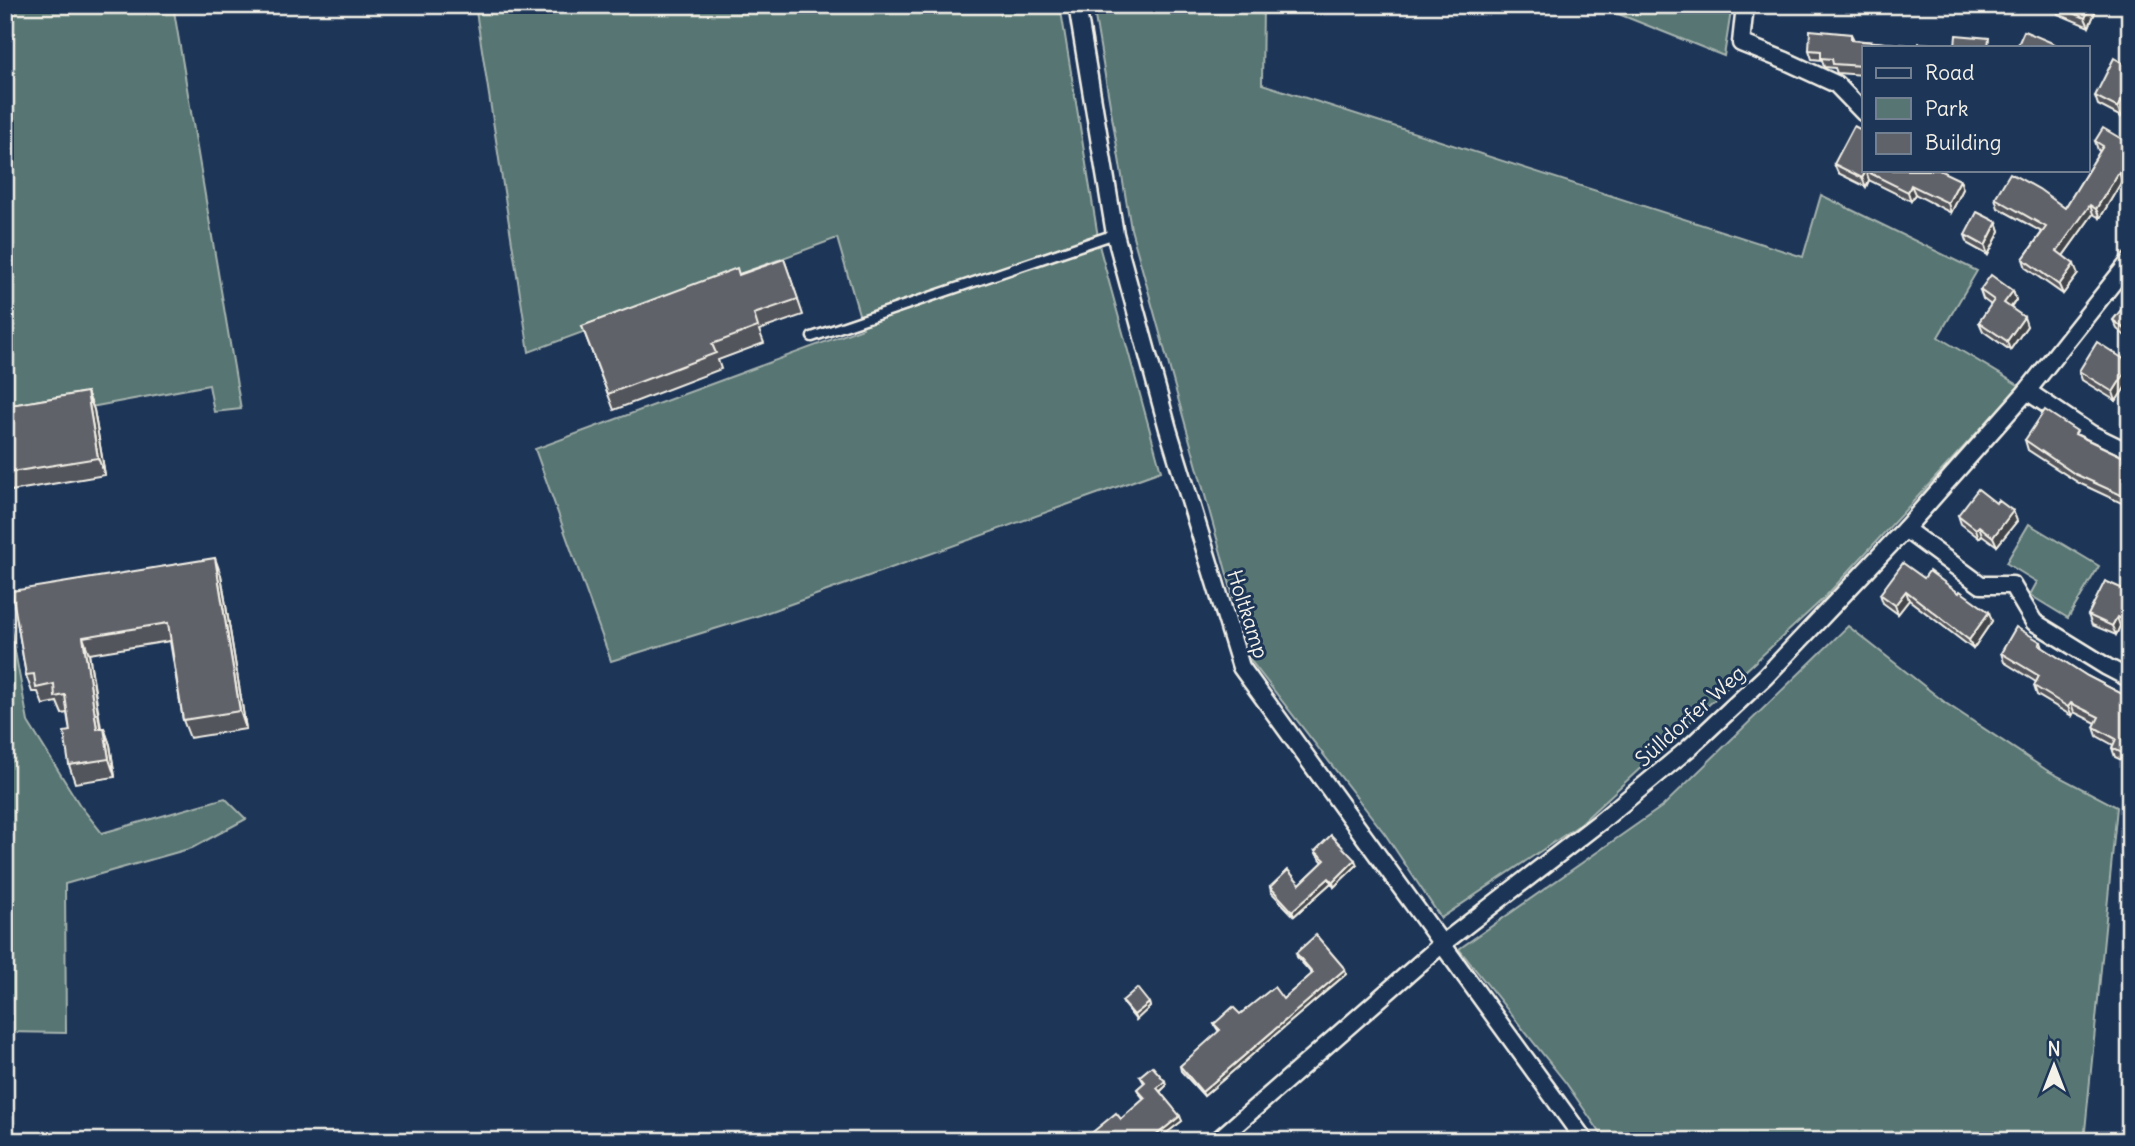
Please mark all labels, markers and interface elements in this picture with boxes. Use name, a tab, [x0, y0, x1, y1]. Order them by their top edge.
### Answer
legend	[1862, 46, 2090, 172]
text: Road	[1925, 59, 1974, 86]
text: Park	[1925, 95, 1968, 122]
text: Building	[1925, 129, 2001, 156]
street label: Holtkamp	[1221, 566, 1275, 662]
street label: Sülldorfer Weg	[1629, 660, 1751, 772]
north arrow	[2020, 1030, 2090, 1100]
text: N	[2047, 1037, 2061, 1061]

